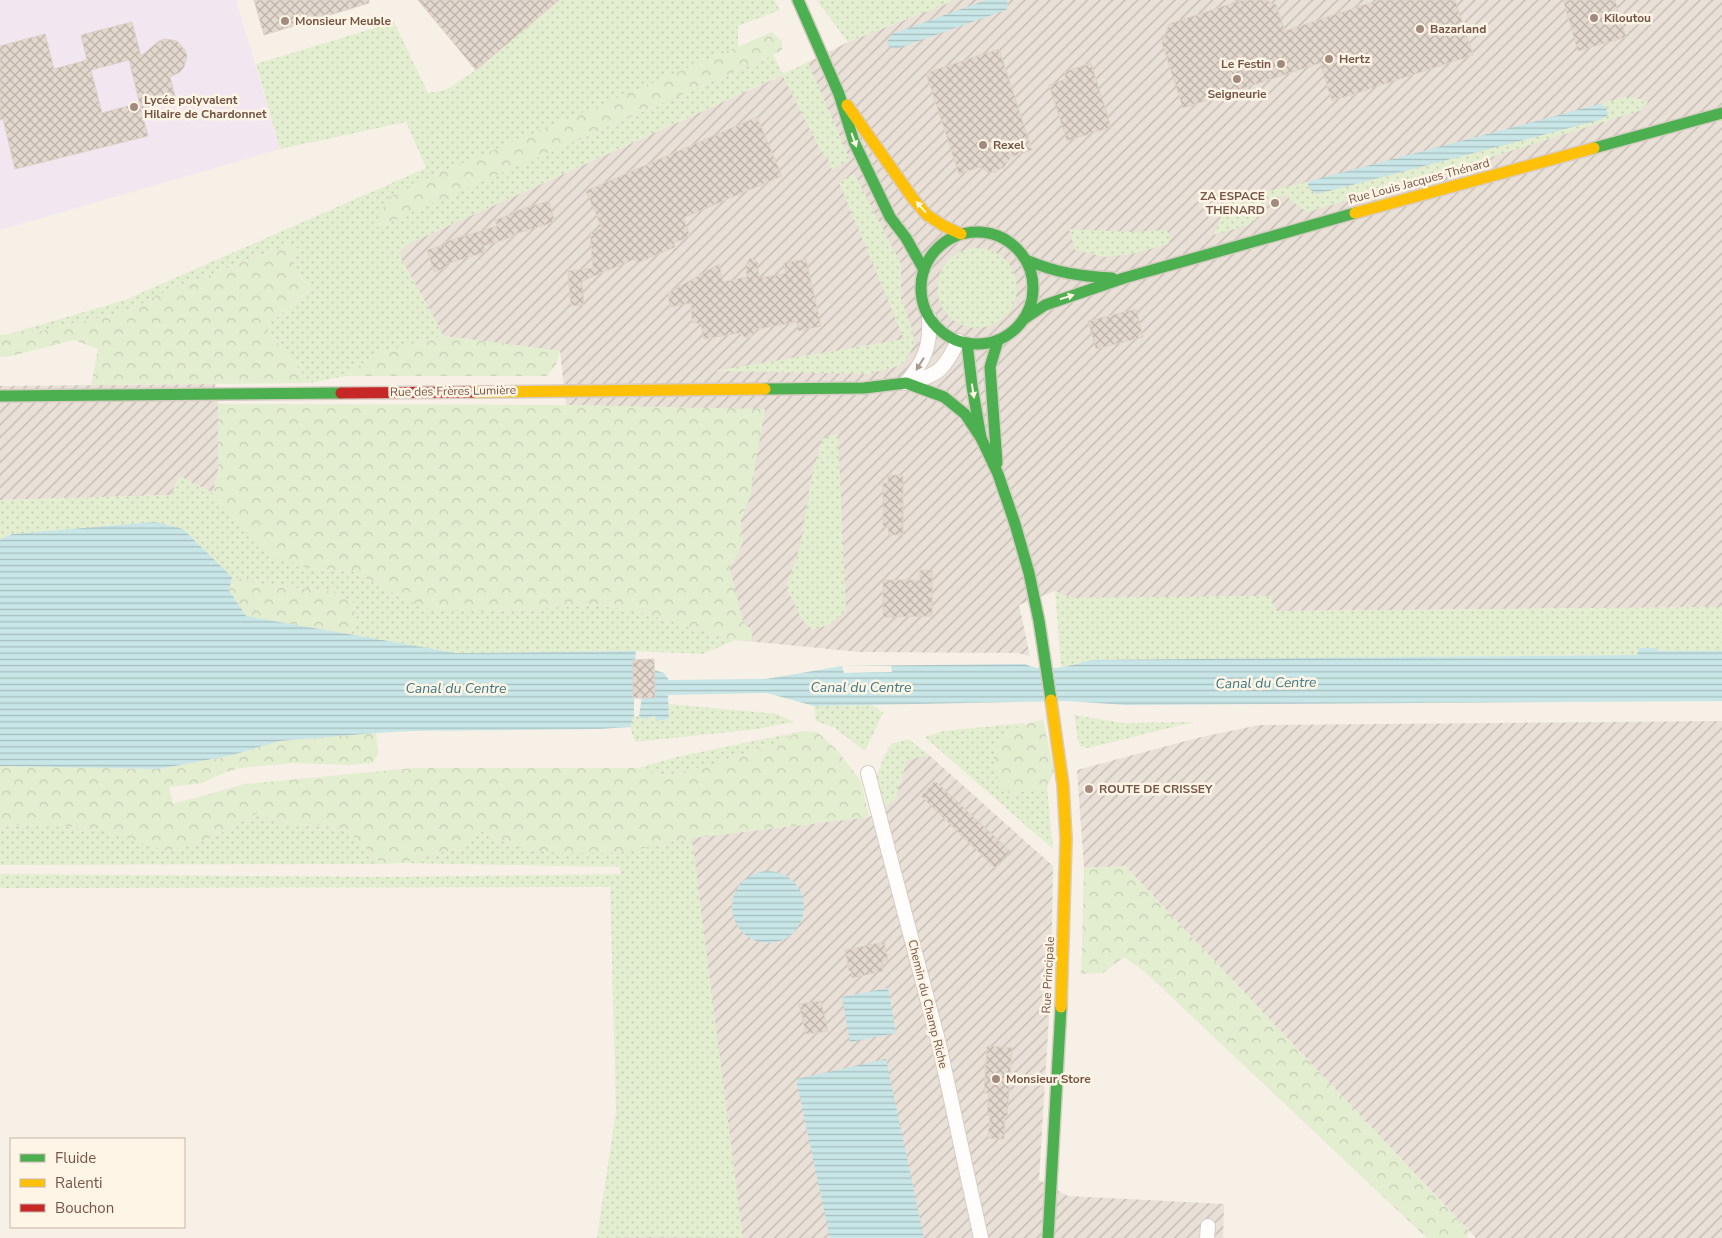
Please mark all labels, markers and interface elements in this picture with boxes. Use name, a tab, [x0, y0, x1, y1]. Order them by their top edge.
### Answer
place label: Kiloutou	[1604, 10, 1651, 26]
marker: Kiloutou	[1588, 12, 1600, 24]
place label: Monsieur Meuble	[295, 13, 391, 29]
marker: Monsieur Meuble	[279, 15, 291, 27]
place label: Bazarland	[1430, 21, 1486, 37]
marker: Bazarland	[1414, 23, 1426, 35]
place label: Hertz	[1339, 51, 1370, 67]
marker: Hertz	[1323, 53, 1335, 65]
place label: Le Festin	[1221, 56, 1271, 72]
marker: Le Festin	[1275, 58, 1287, 70]
marker: Seigneurie	[1231, 73, 1243, 85]
place label: Seigneurie	[1207, 86, 1267, 102]
place label: Lycée polyvalent Hilaire de Chardonnet	[144, 92, 267, 122]
marker: Lycée polyvalent Hilaire de Chardonnet	[128, 101, 140, 113]
one-way arrow	[851, 133, 858, 148]
place label: Rexel	[993, 137, 1024, 153]
marker: Rexel	[977, 139, 989, 151]
street label: Rue Louis Jacques Thénard	[1347, 154, 1491, 208]
place label: ZA ESPACE THENARD	[1200, 188, 1265, 218]
marker: ZA ESPACE THENARD	[1269, 197, 1281, 209]
one-way arrow	[915, 201, 926, 214]
one-way arrow	[1060, 293, 1075, 301]
one-way arrow	[915, 358, 924, 371]
street label: Rue des Frères Lumière	[390, 382, 516, 400]
one-way arrow	[969, 384, 977, 400]
water label: Canal du Centre	[1215, 673, 1317, 693]
water label: Canal du Centre	[811, 678, 912, 697]
water label: Canal du Centre	[406, 679, 507, 698]
place label: ROUTE DE CRISSEY	[1099, 781, 1213, 797]
marker: ROUTE DE CRISSEY	[1083, 783, 1095, 795]
street label: Rue Principale	[1038, 936, 1058, 1014]
street label: Chemin du Champ Riche	[904, 938, 952, 1070]
place label: Monsieur Store	[1006, 1071, 1091, 1087]
marker: Monsieur Store	[990, 1073, 1002, 1085]
legend	[10, 1138, 185, 1228]
text: Fluide	[55, 1148, 96, 1168]
text: Ralenti	[55, 1173, 103, 1193]
text: Bouchon	[55, 1198, 114, 1218]

